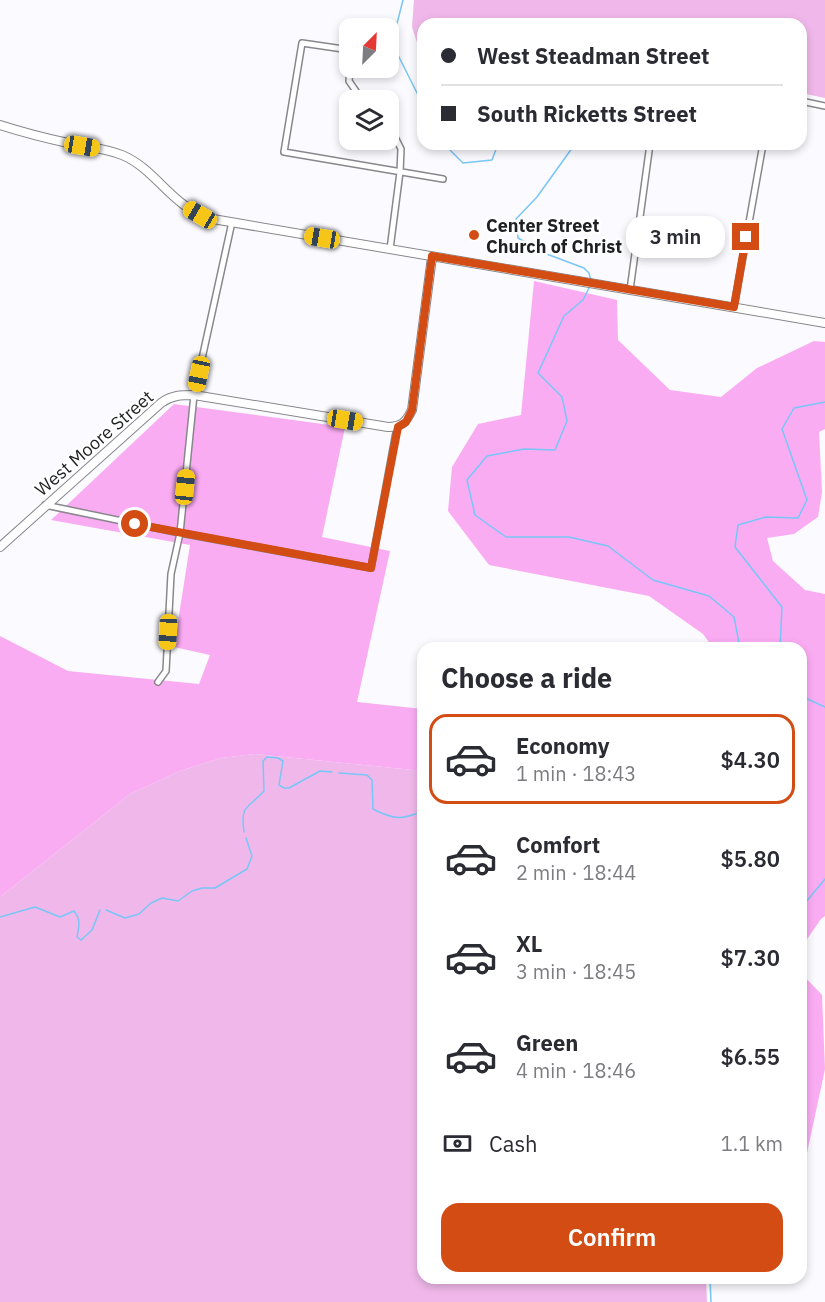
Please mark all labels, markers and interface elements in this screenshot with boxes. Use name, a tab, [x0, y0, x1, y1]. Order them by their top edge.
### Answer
north arrow	[339, 18, 399, 78]
map controls	[339, 18, 399, 150]
text: West Steadman Street	[477, 41, 709, 70]
button: layers	[339, 90, 399, 150]
text: South Ricketts Street	[477, 99, 697, 128]
car	[63, 134, 101, 158]
car	[180, 198, 220, 232]
place label: Center Street Church of Christ	[486, 214, 622, 258]
callout: 3 min	[626, 216, 725, 258]
text: 3 min	[650, 223, 701, 250]
route end	[732, 223, 759, 250]
car	[303, 226, 341, 250]
marker: Center Street Church of Christ	[467, 228, 481, 242]
car	[186, 355, 212, 393]
street label: West Moore Street	[30, 385, 158, 501]
car	[326, 408, 364, 432]
car	[174, 468, 196, 506]
route start	[121, 510, 148, 537]
car	[158, 614, 178, 650]
text: Choose a ride	[441, 660, 612, 695]
text: Economy	[516, 731, 610, 760]
icon: car	[444, 732, 498, 786]
text: $4.30	[721, 745, 780, 774]
text: 1 min · 18:43	[516, 760, 636, 787]
text: Comfort	[516, 830, 600, 859]
icon: car	[444, 831, 498, 885]
text: $5.80	[721, 844, 780, 873]
text: 2 min · 18:44	[516, 859, 636, 886]
text: XL	[516, 929, 542, 958]
icon: car	[444, 930, 498, 984]
text: $7.30	[721, 943, 780, 972]
text: 3 min · 18:45	[516, 958, 636, 985]
text: Green	[516, 1028, 578, 1057]
icon: car	[444, 1029, 498, 1083]
text: $6.55	[721, 1042, 780, 1071]
text: 4 min · 18:46	[516, 1057, 636, 1084]
icon: cash	[441, 1127, 474, 1160]
text: Cash	[489, 1129, 538, 1158]
text: 1.1 km	[721, 1130, 783, 1157]
button: Confirm	[441, 1203, 783, 1272]

